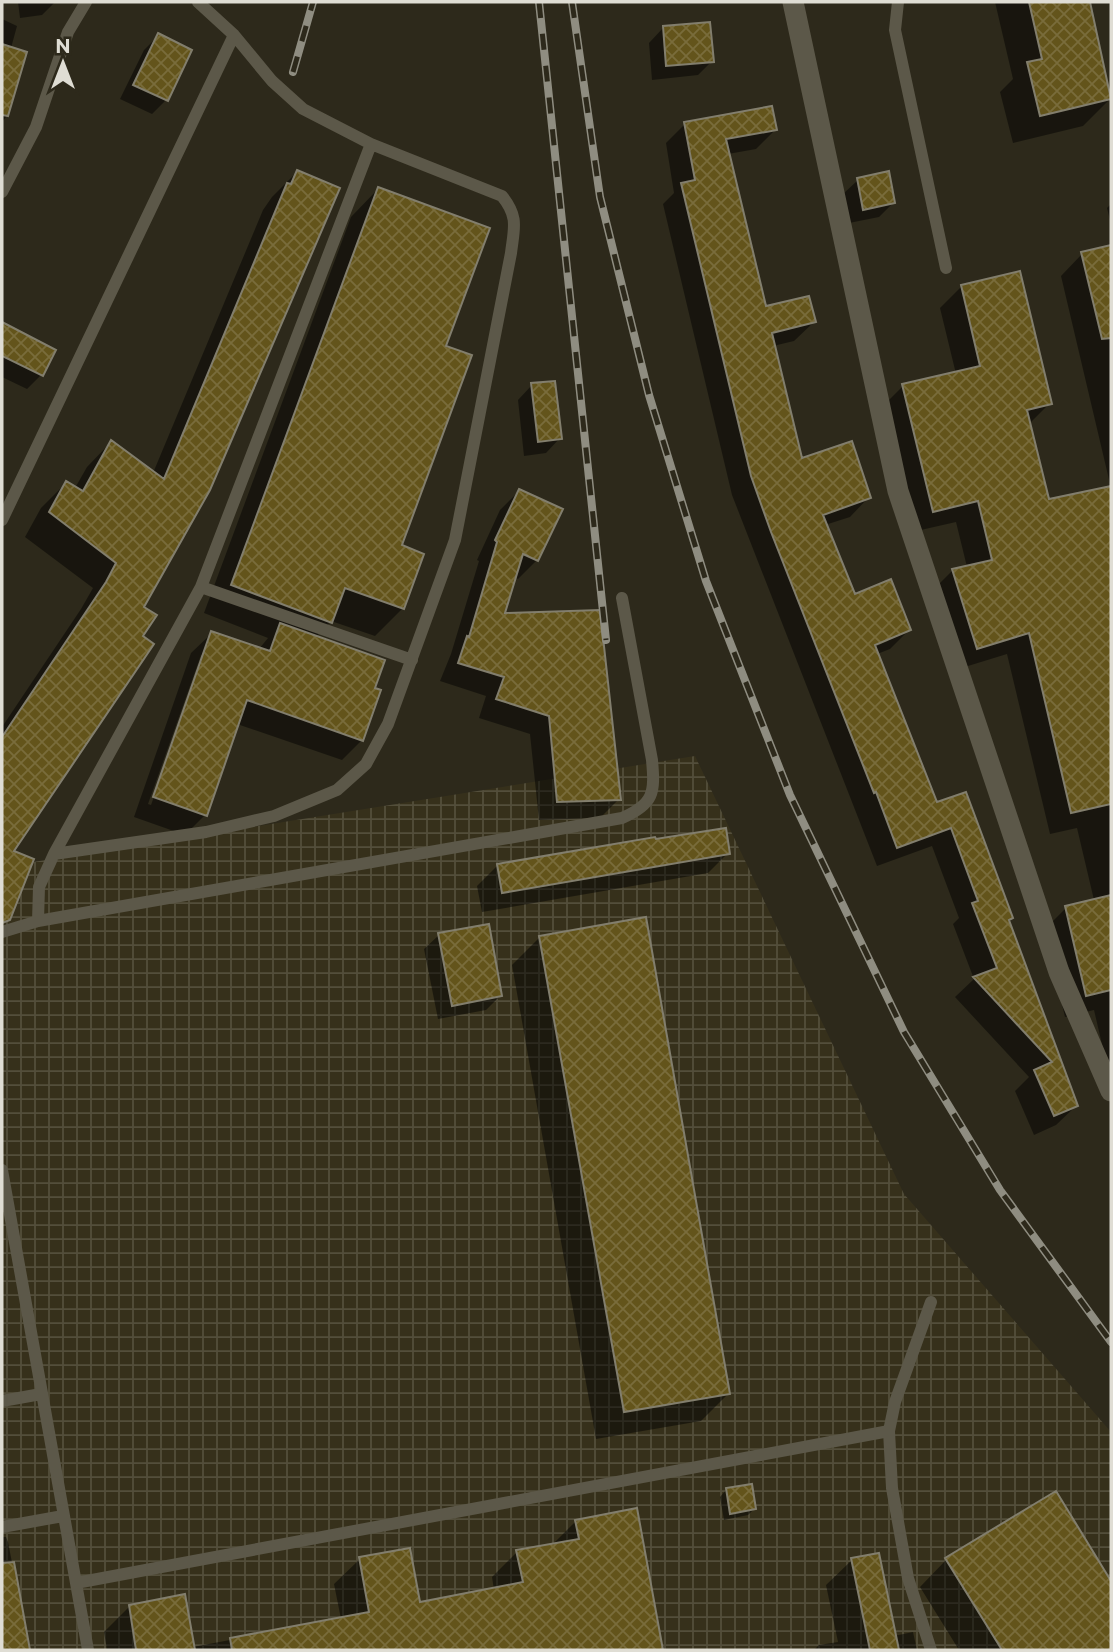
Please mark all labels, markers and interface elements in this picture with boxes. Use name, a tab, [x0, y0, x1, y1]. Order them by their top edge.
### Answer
north arrow	[28, 28, 98, 98]
text: N	[55, 35, 71, 58]

